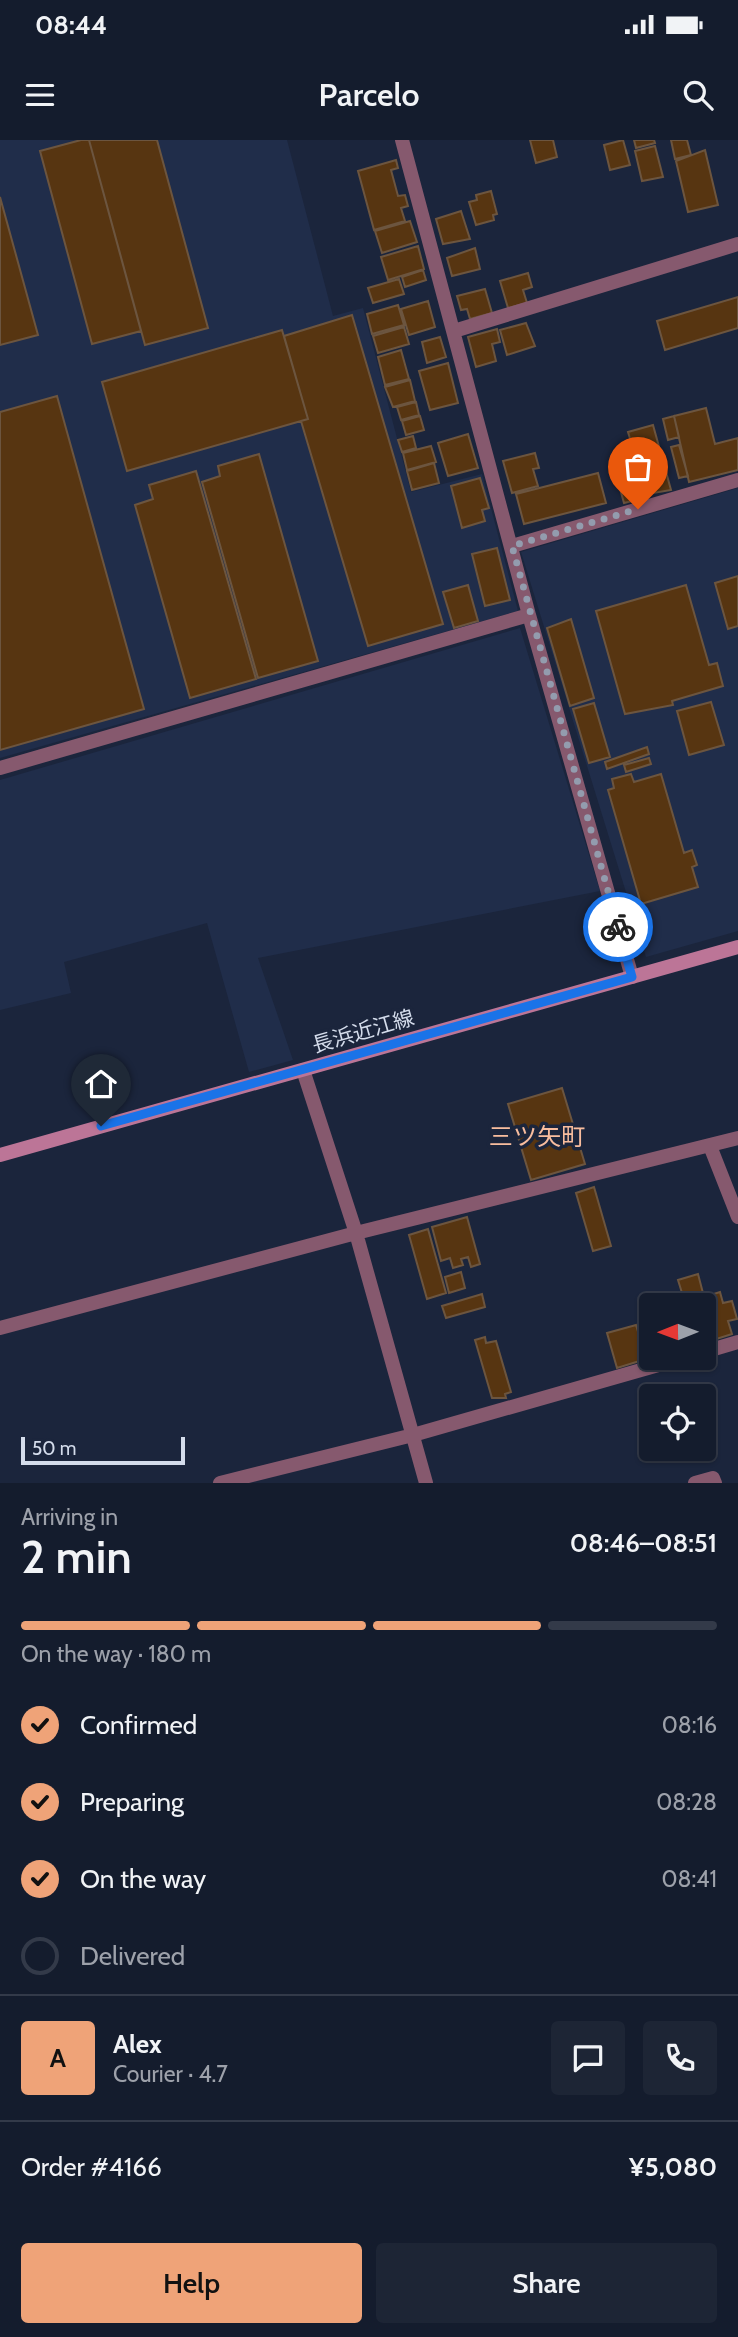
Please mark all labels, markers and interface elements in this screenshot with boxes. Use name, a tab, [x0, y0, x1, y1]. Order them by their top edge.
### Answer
text: 08:44	[35, 9, 107, 41]
text: Parcelo	[319, 75, 419, 114]
icon: menu	[21, 76, 59, 114]
icon: search	[679, 76, 717, 114]
pin	[608, 437, 668, 509]
icon: bag	[619, 448, 657, 486]
courier	[583, 892, 653, 962]
icon: bike	[599, 908, 637, 946]
street label: 長浜近江線	[309, 1005, 417, 1057]
pin	[71, 1054, 131, 1126]
icon: home	[82, 1065, 120, 1103]
district label: 三ツ矢町	[489, 1122, 585, 1151]
north arrow	[639, 1293, 716, 1370]
map controls	[639, 1293, 716, 1461]
button: locate	[639, 1384, 716, 1461]
scale bar	[21, 1434, 186, 1466]
text: 50 m	[32, 1437, 76, 1460]
text: Arriving in	[21, 1503, 118, 1531]
text: 08:46–08:51	[570, 1527, 717, 1559]
text: 2 min	[21, 1529, 132, 1585]
text: On the way · 180 m	[21, 1640, 211, 1668]
icon: check	[21, 1706, 59, 1744]
text: Confirmed	[80, 1709, 197, 1741]
text: 08:16	[662, 1711, 717, 1739]
icon: check	[21, 1783, 59, 1821]
text: Preparing	[80, 1786, 184, 1818]
text: 08:28	[656, 1788, 717, 1816]
icon: check	[21, 1860, 59, 1898]
text: On the way	[80, 1863, 206, 1895]
text: 08:41	[661, 1865, 717, 1893]
text: Delivered	[80, 1940, 185, 1972]
button: chat	[551, 2021, 625, 2095]
button: phone	[643, 2021, 717, 2095]
text: Alex	[113, 2028, 162, 2060]
text: A	[50, 2042, 66, 2074]
text: Courier · 4.7	[113, 2060, 228, 2088]
text: Order #4166	[21, 2151, 162, 2183]
text: ¥5,080	[629, 2151, 717, 2183]
button: Help	[21, 2243, 362, 2323]
button: Share	[376, 2243, 717, 2323]

